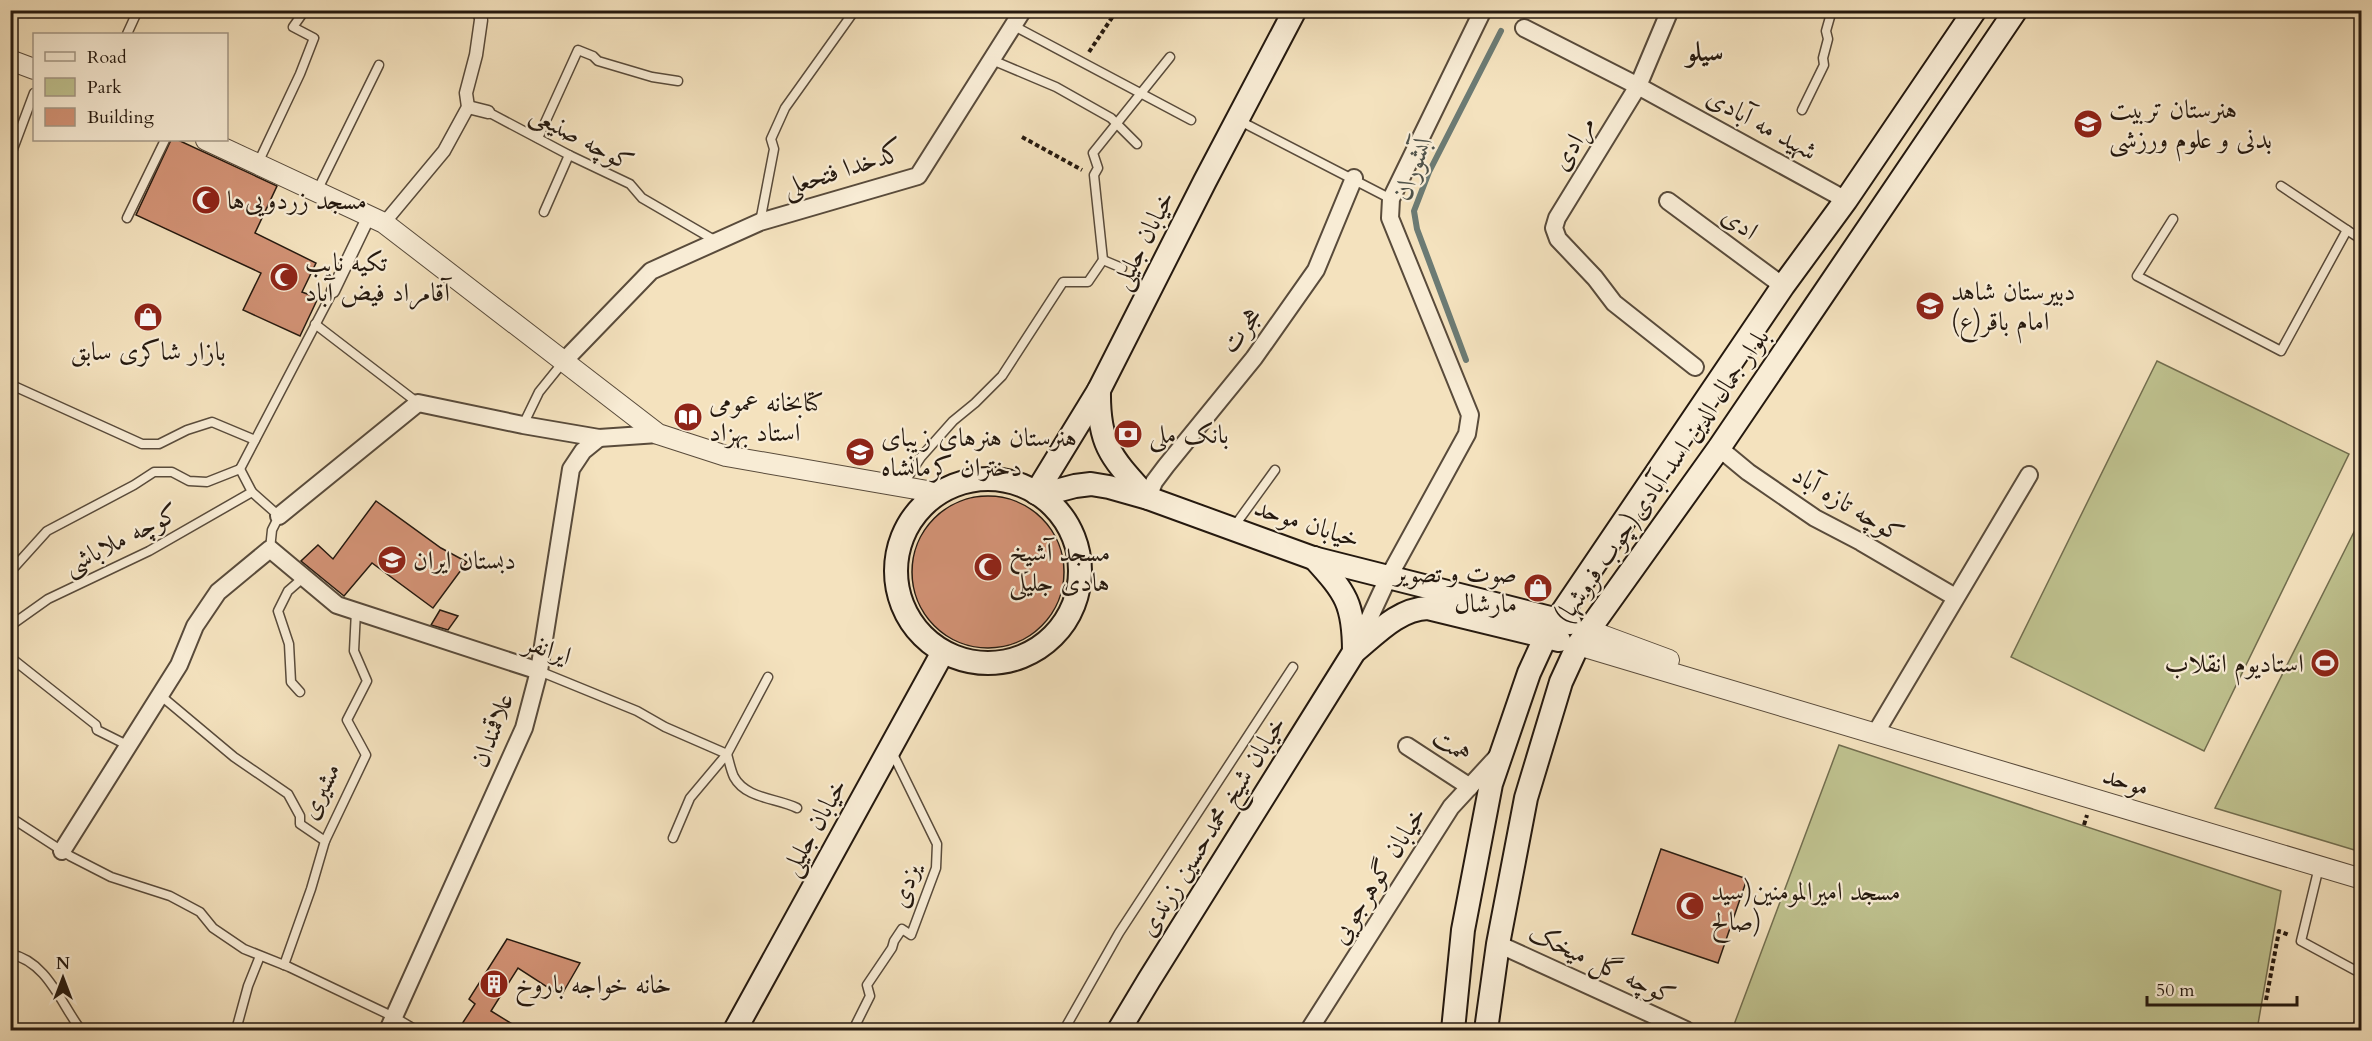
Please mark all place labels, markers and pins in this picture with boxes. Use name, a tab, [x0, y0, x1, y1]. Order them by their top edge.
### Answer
place label: هنرستان تربیت بدنی و علوم ورزشی	[2109, 92, 2272, 162]
school or university icon: هنرستان تربیت بدنی و علوم ورزشی	[2072, 108, 2104, 140]
place label: مسجد زردویی‌ها	[227, 183, 367, 218]
mosque icon: مسجد زردویی‌ها	[190, 184, 222, 216]
place label: تکیه نایب آقامراد فیض آباد	[305, 245, 452, 310]
mosque icon: تکیه نایب آقامراد فیض آباد	[268, 261, 300, 293]
place label: دبیرستان شاهد امام باقر(ع)	[1951, 274, 2076, 344]
school or university icon: دبیرستان شاهد امام باقر(ع)	[1914, 290, 1946, 322]
shop icon: بازار شاکری سابق	[132, 301, 164, 333]
place label: بازار شاکری سابق	[70, 334, 226, 369]
place label: کتابخانه عمومی استاد بهزاد	[709, 385, 824, 450]
library icon: کتابخانه عمومی استاد بهزاد	[672, 401, 704, 433]
place label: بانک ملی	[1149, 417, 1229, 453]
bank icon: بانک ملی	[1112, 418, 1144, 450]
place label: هنرستان هنرهای زیبای دختران کرمانشاه	[881, 420, 1077, 485]
school or university icon: هنرستان هنرهای زیبای دختران کرمانشاه	[844, 436, 876, 468]
place label: مسجد آشیخ هادی جلیلی	[1009, 535, 1110, 601]
place label: دبستان ایران	[413, 543, 516, 578]
school or university icon: دبستان ایران	[376, 544, 408, 576]
mosque icon: مسجد آشیخ هادی جلیلی	[972, 551, 1004, 583]
place label: صوت و تصویر مارشال	[1391, 556, 1517, 621]
shop icon: صوت و تصویر مارشال	[1522, 572, 1554, 604]
place label: استادیوم انقلاب	[2164, 646, 2304, 686]
sports icon: استادیوم انقلاب	[2309, 647, 2341, 679]
place label: مسجد امیرالمومنین(سید صالح)	[1711, 874, 1901, 943]
mosque icon: مسجد امیرالمومنین(سید صالح)	[1674, 890, 1706, 922]
place label: خانه خواجه باروخ	[515, 967, 672, 1008]
building icon: خانه خواجه باروخ	[478, 968, 510, 1000]

